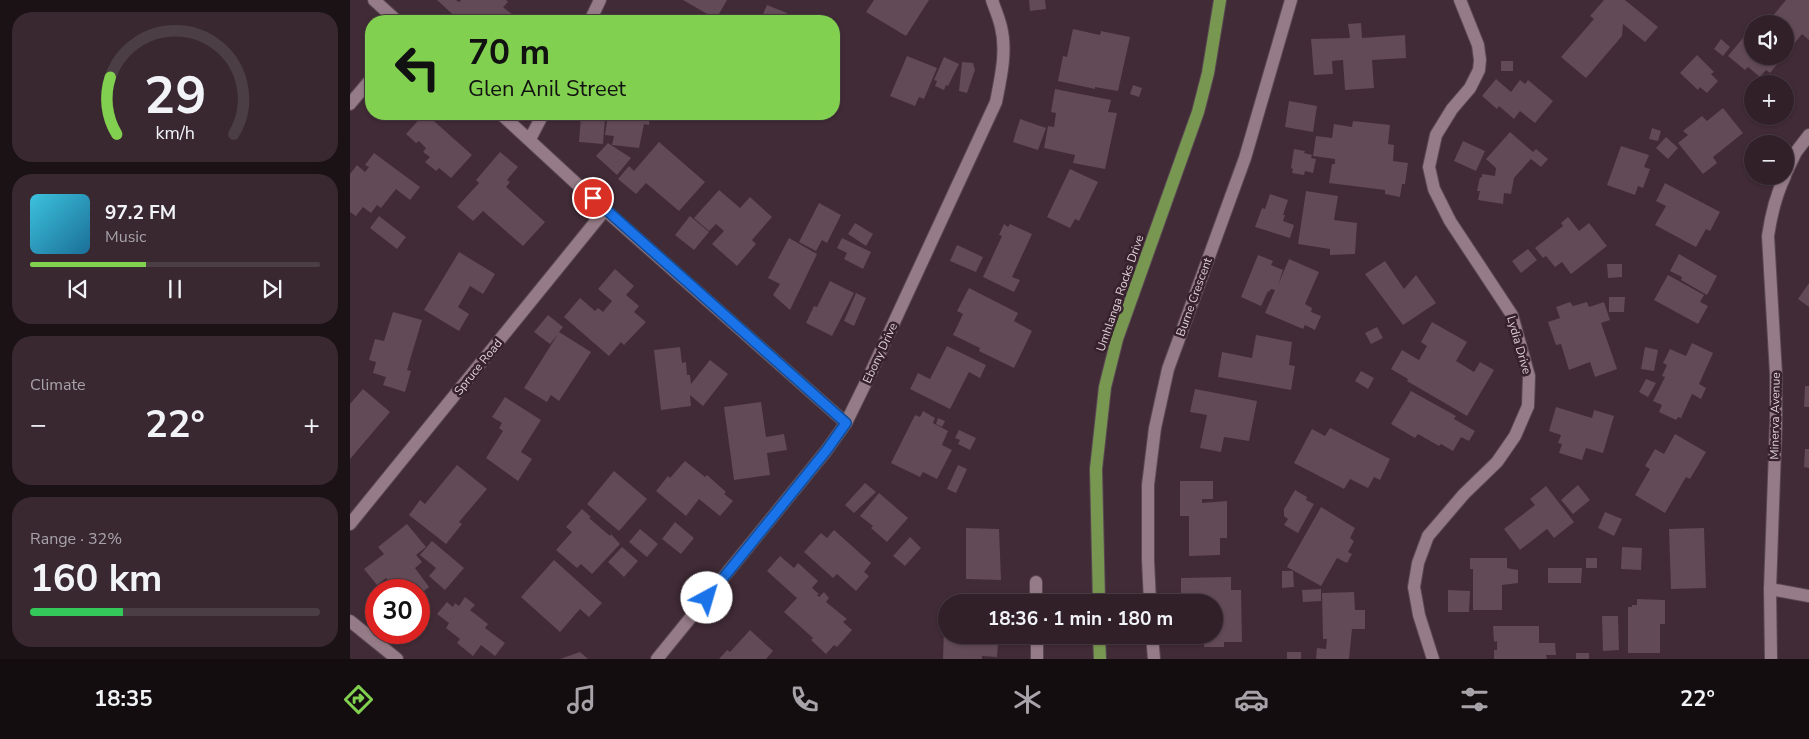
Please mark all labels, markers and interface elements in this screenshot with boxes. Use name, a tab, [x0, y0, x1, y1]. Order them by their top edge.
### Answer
map controls	[1744, 15, 1794, 185]
button: sound	[1744, 15, 1794, 65]
text: 70 m	[468, 29, 550, 76]
icon: left	[385, 35, 450, 100]
text: 29	[144, 60, 206, 131]
text: Glen Anil Street	[468, 74, 626, 104]
button: +	[1744, 75, 1794, 125]
text: km/h	[155, 121, 195, 145]
button: −	[1744, 135, 1794, 185]
pin	[572, 177, 614, 219]
icon: arrive	[579, 184, 607, 212]
text: 97.2 FM	[105, 200, 176, 226]
text: Music	[105, 226, 146, 248]
street label: Umhlanga Rocks Drive	[1093, 233, 1147, 353]
street label: Burne Crescent	[1172, 255, 1216, 339]
icon: previous	[64, 275, 92, 303]
icon: pause	[161, 275, 189, 303]
icon: next	[258, 275, 286, 303]
street label: Lydia Drive	[1503, 314, 1535, 376]
street label: Ebony Drive	[859, 320, 901, 386]
street label: Spruce Road	[450, 335, 506, 399]
street label: Minerva Avenue	[1766, 372, 1784, 460]
text: Climate	[30, 374, 85, 396]
text: 22°	[145, 399, 205, 450]
text: −	[30, 406, 47, 444]
text: +	[303, 406, 320, 444]
text: Range · 32%	[30, 528, 122, 550]
text: 160 km	[30, 553, 162, 604]
position arrow	[680, 571, 732, 623]
speed limit sign: 30	[365, 579, 430, 644]
text: 18:36 · 1 min · 180 m	[988, 606, 1173, 632]
icon: directions	[341, 682, 376, 717]
icon: music	[564, 682, 599, 717]
icon: phone	[787, 682, 822, 717]
icon: climate	[1010, 682, 1045, 717]
icon: car	[1234, 682, 1269, 717]
icon: filters	[1457, 682, 1492, 717]
text: 18:35	[94, 684, 152, 714]
text: 22°	[1680, 684, 1715, 714]

